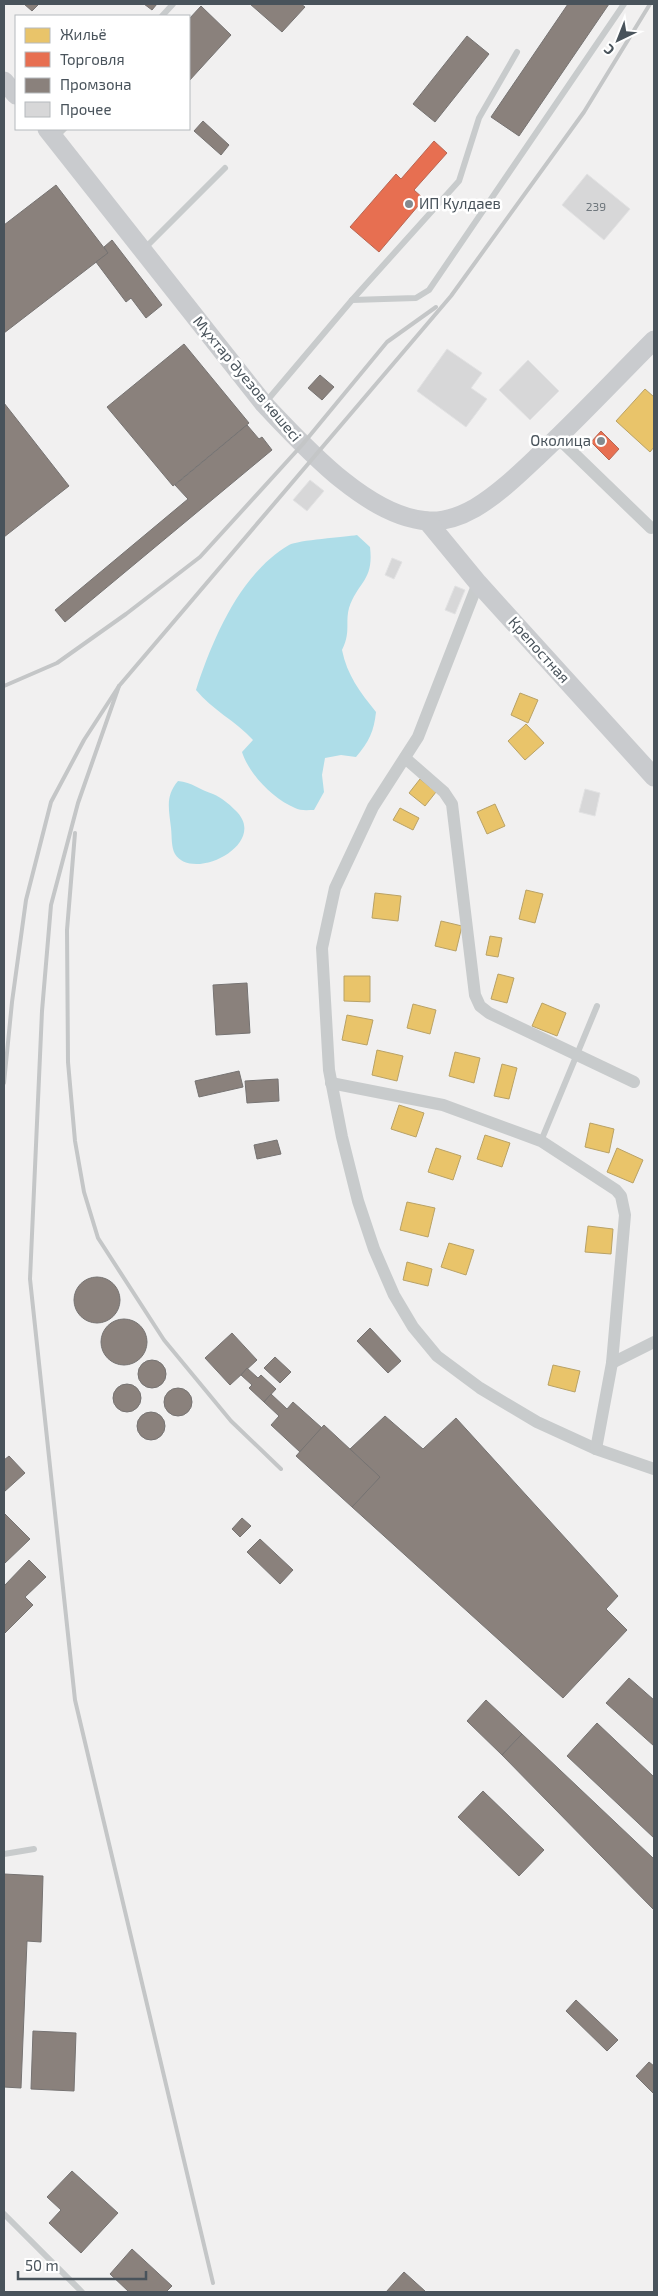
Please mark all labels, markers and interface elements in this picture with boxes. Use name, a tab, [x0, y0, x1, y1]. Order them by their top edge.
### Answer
legend	[15, 15, 190, 130]
north arrow	[593, 15, 643, 65]
text: Жильё	[60, 25, 107, 43]
text: С	[600, 41, 618, 59]
text: Торговля	[60, 50, 125, 68]
text: Промзона	[60, 75, 132, 93]
text: Прочее	[60, 100, 112, 118]
place label: ИП Кулдаев	[419, 194, 501, 213]
marker: ИП Кулдаев	[403, 198, 415, 210]
house number: 239	[586, 199, 606, 213]
street label: Мұхтар Әуезов көшесі	[189, 312, 306, 445]
place label: Околица	[530, 431, 591, 449]
marker: Околица	[595, 435, 607, 447]
street label: Крепостная	[505, 612, 574, 686]
scale bar	[18, 2248, 145, 2280]
text: 50 m	[25, 2256, 59, 2274]

